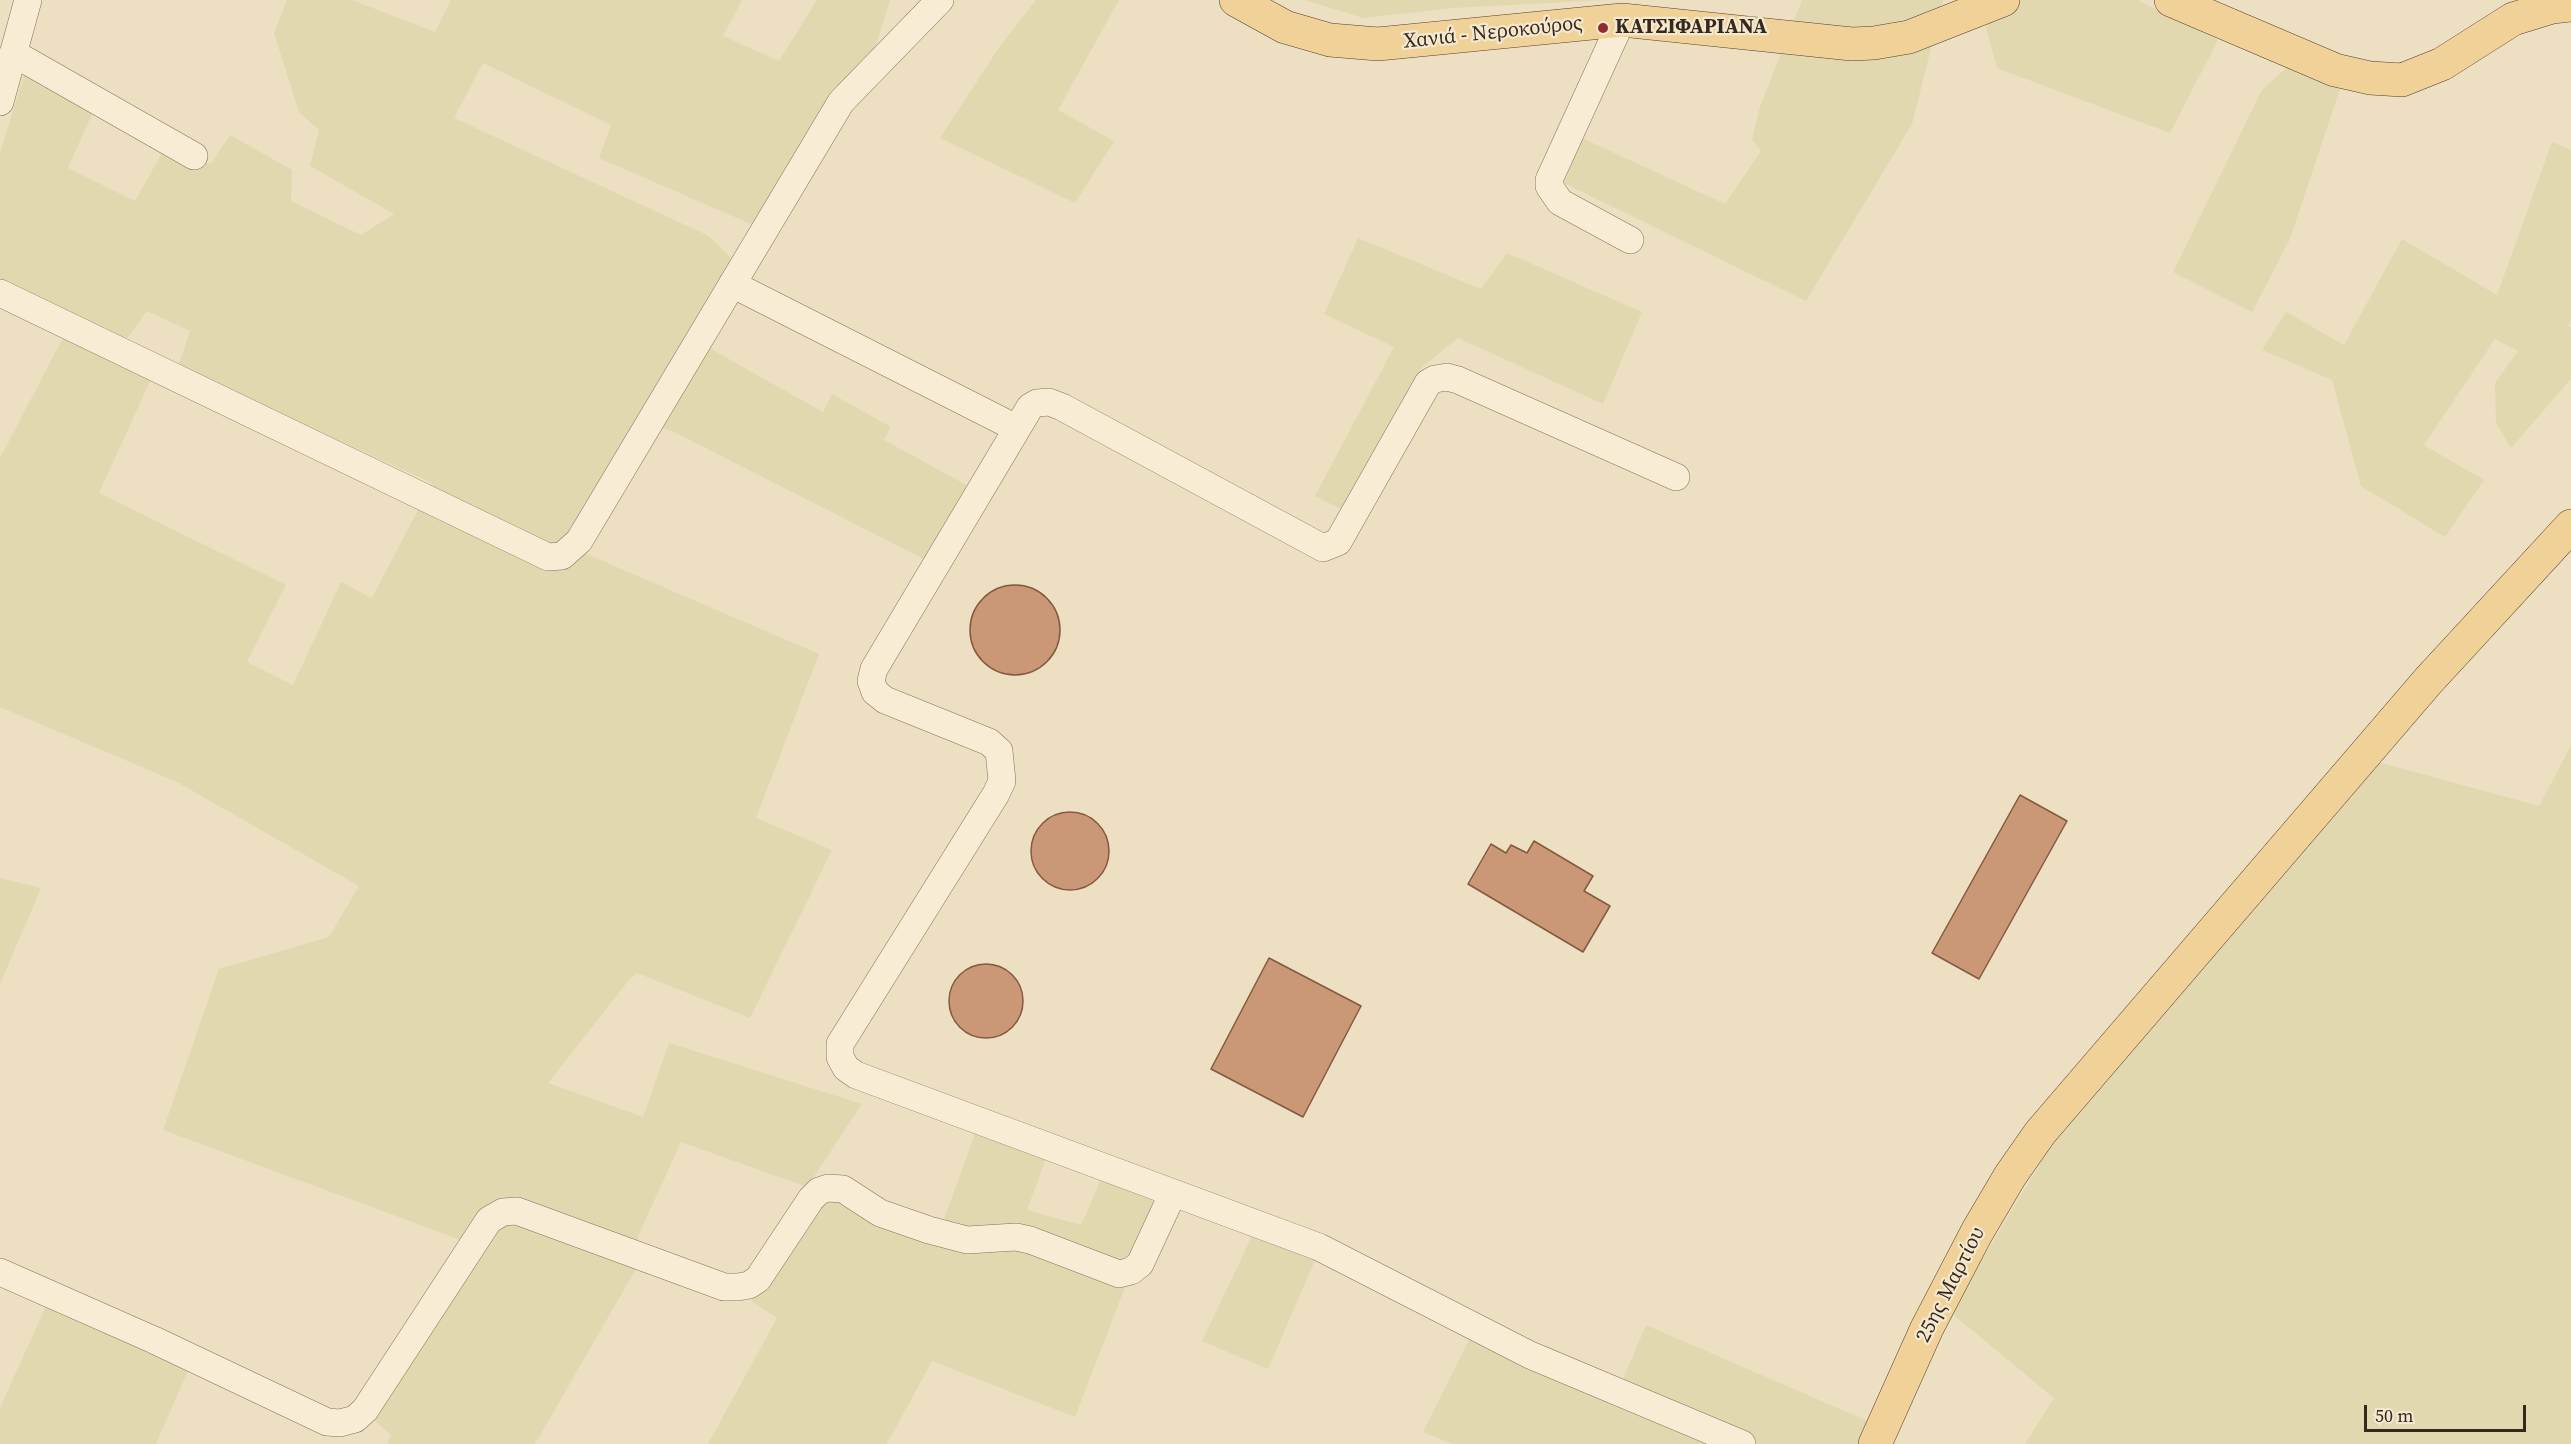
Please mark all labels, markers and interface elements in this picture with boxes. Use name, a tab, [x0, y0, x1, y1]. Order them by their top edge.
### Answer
street label: Χανιά - Νεροκούρος	[1402, 11, 1584, 55]
place label: ΚΑΤΣΙΦΑΡΙΑΝΑ	[1615, 15, 1767, 41]
marker: ΚΑΤΣΙΦΑΡΙΑΝΑ	[1596, 21, 1610, 35]
street label: 25ης Μαρτίου	[1911, 1223, 1991, 1347]
scale bar	[2367, 1393, 2529, 1431]
text: 50 m	[2375, 1403, 2413, 1428]

